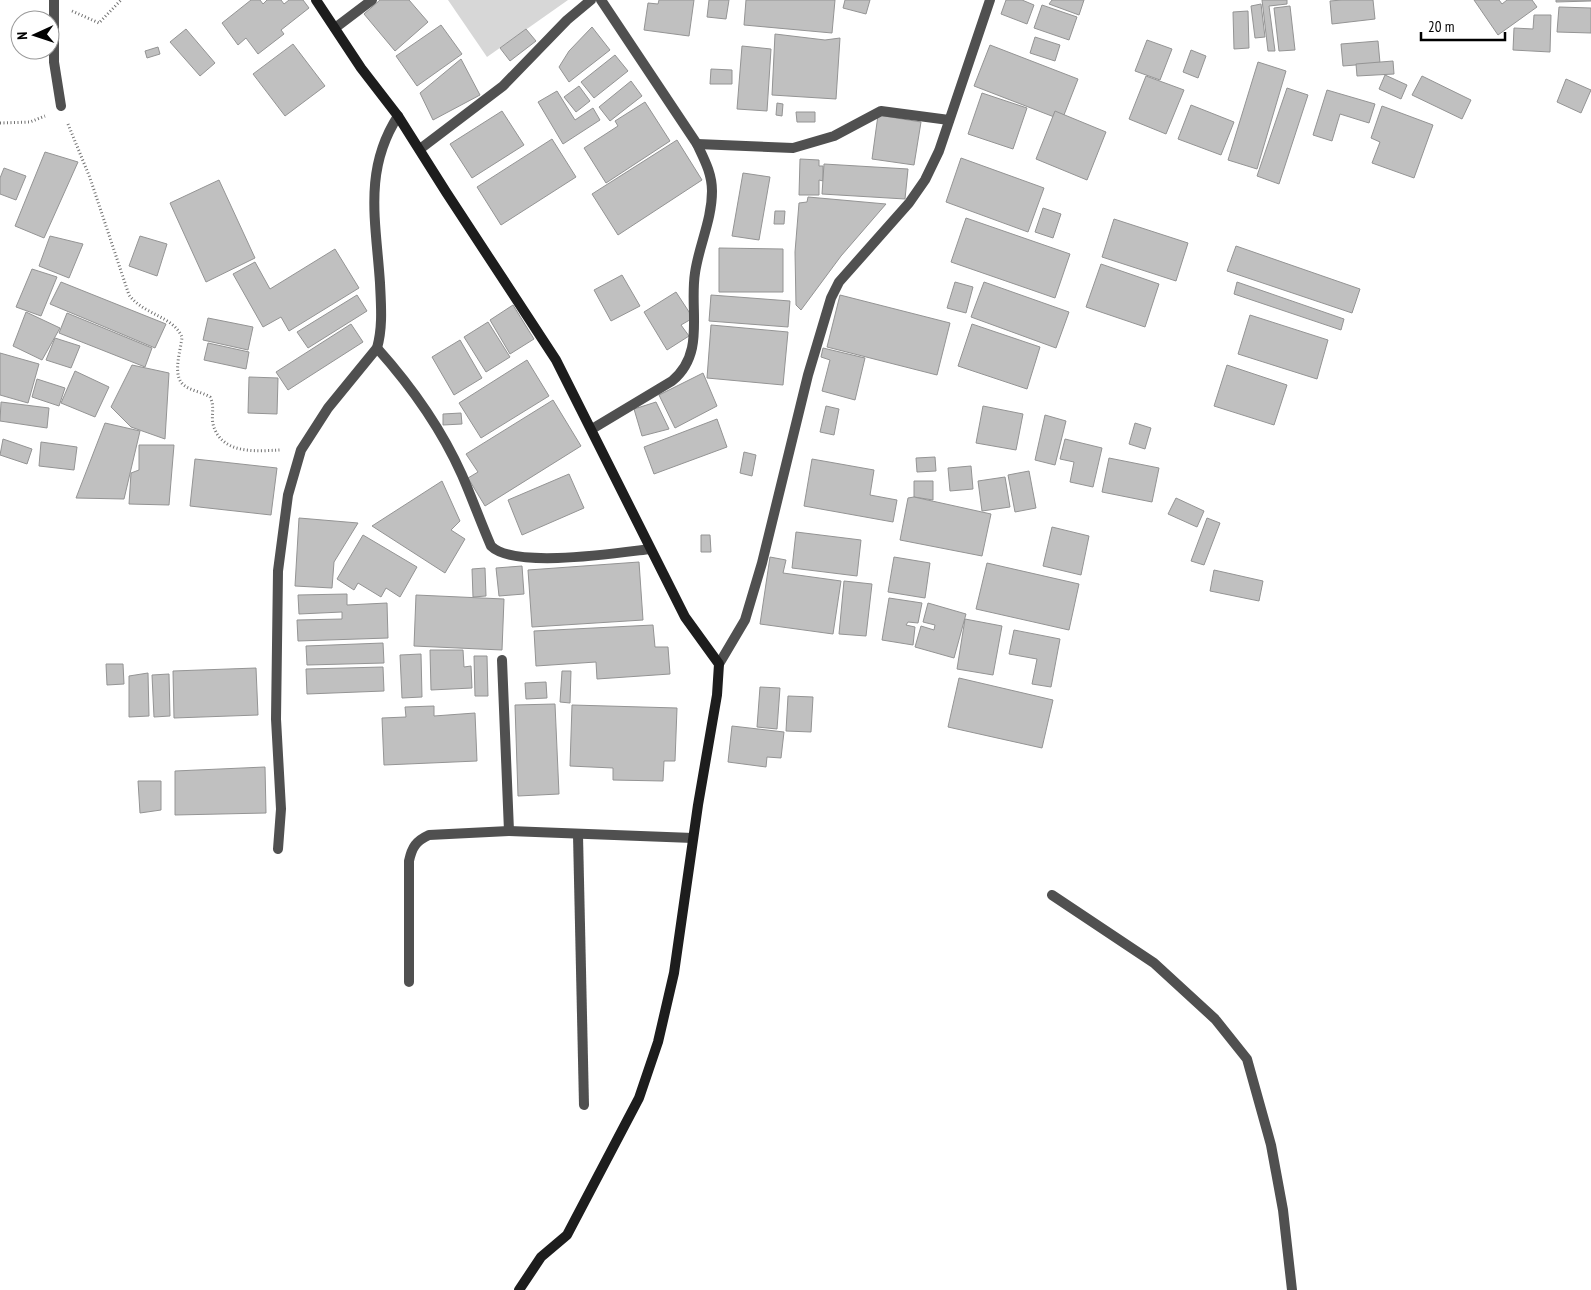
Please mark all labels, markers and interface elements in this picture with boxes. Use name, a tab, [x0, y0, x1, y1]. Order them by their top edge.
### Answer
north arrow	[10, 10, 60, 60]
scale bar	[1421, 10, 1505, 42]
text: 20 m	[1428, 17, 1454, 36]
text: N	[13, 31, 31, 40]

